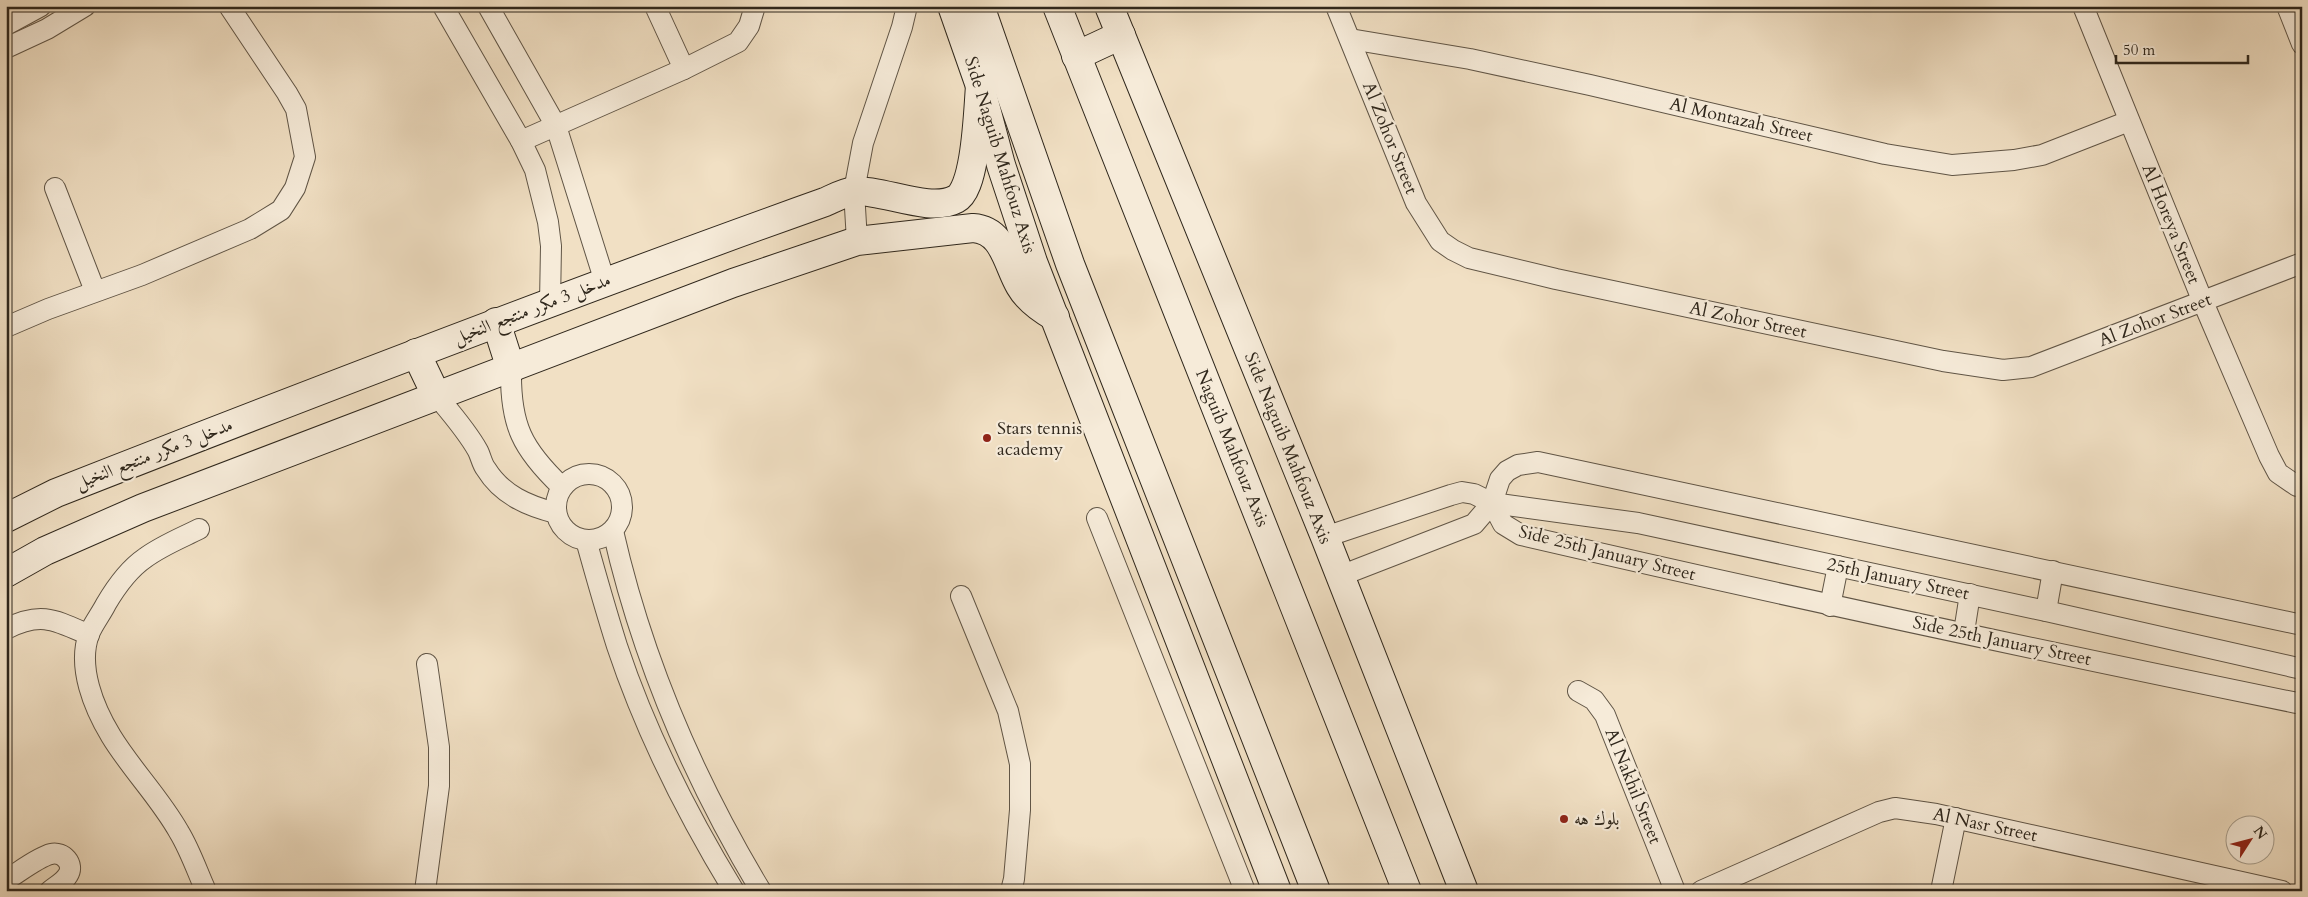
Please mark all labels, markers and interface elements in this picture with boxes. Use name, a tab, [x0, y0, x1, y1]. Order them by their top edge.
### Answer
scale bar	[2116, 32, 2248, 64]
text: 50 m	[2123, 40, 2155, 60]
street label: Side Naguib Mahfouz Axis	[958, 53, 1042, 257]
street label: Al Zohor Street	[1356, 78, 1424, 198]
street label: Al Montazah Street	[1667, 91, 1815, 149]
street label: Al Horeya Street	[2136, 160, 2207, 288]
street label: مدخل 3 مكرر منتجع النخيل	[450, 267, 615, 353]
street label: Al Zohor Street	[2095, 287, 2215, 353]
street label: Al Zohor Street	[1687, 295, 1809, 345]
street label: Side Naguib Mahfouz Axis	[1238, 348, 1338, 548]
street label: Naguib Mahfouz Axis	[1189, 365, 1275, 531]
street label: مدخل 3 مكرر منتجع النخيل	[72, 412, 237, 498]
place label: Stars tennis academy	[997, 416, 1082, 462]
marker: Stars tennis academy	[981, 432, 993, 444]
street label: Side 25th January Street	[1516, 519, 1698, 587]
street label: 25th January Street	[1825, 552, 1972, 606]
street label: Side 25th January Street	[1911, 610, 2094, 672]
street label: Al Nakhil Street	[1598, 724, 1668, 848]
street label: Al Nasr Street	[1931, 802, 2040, 848]
place label: بلوك هه	[1574, 807, 1619, 832]
marker: بلوك هه	[1558, 813, 1570, 825]
north arrow	[2226, 814, 2276, 864]
text: N	[2249, 822, 2271, 843]

